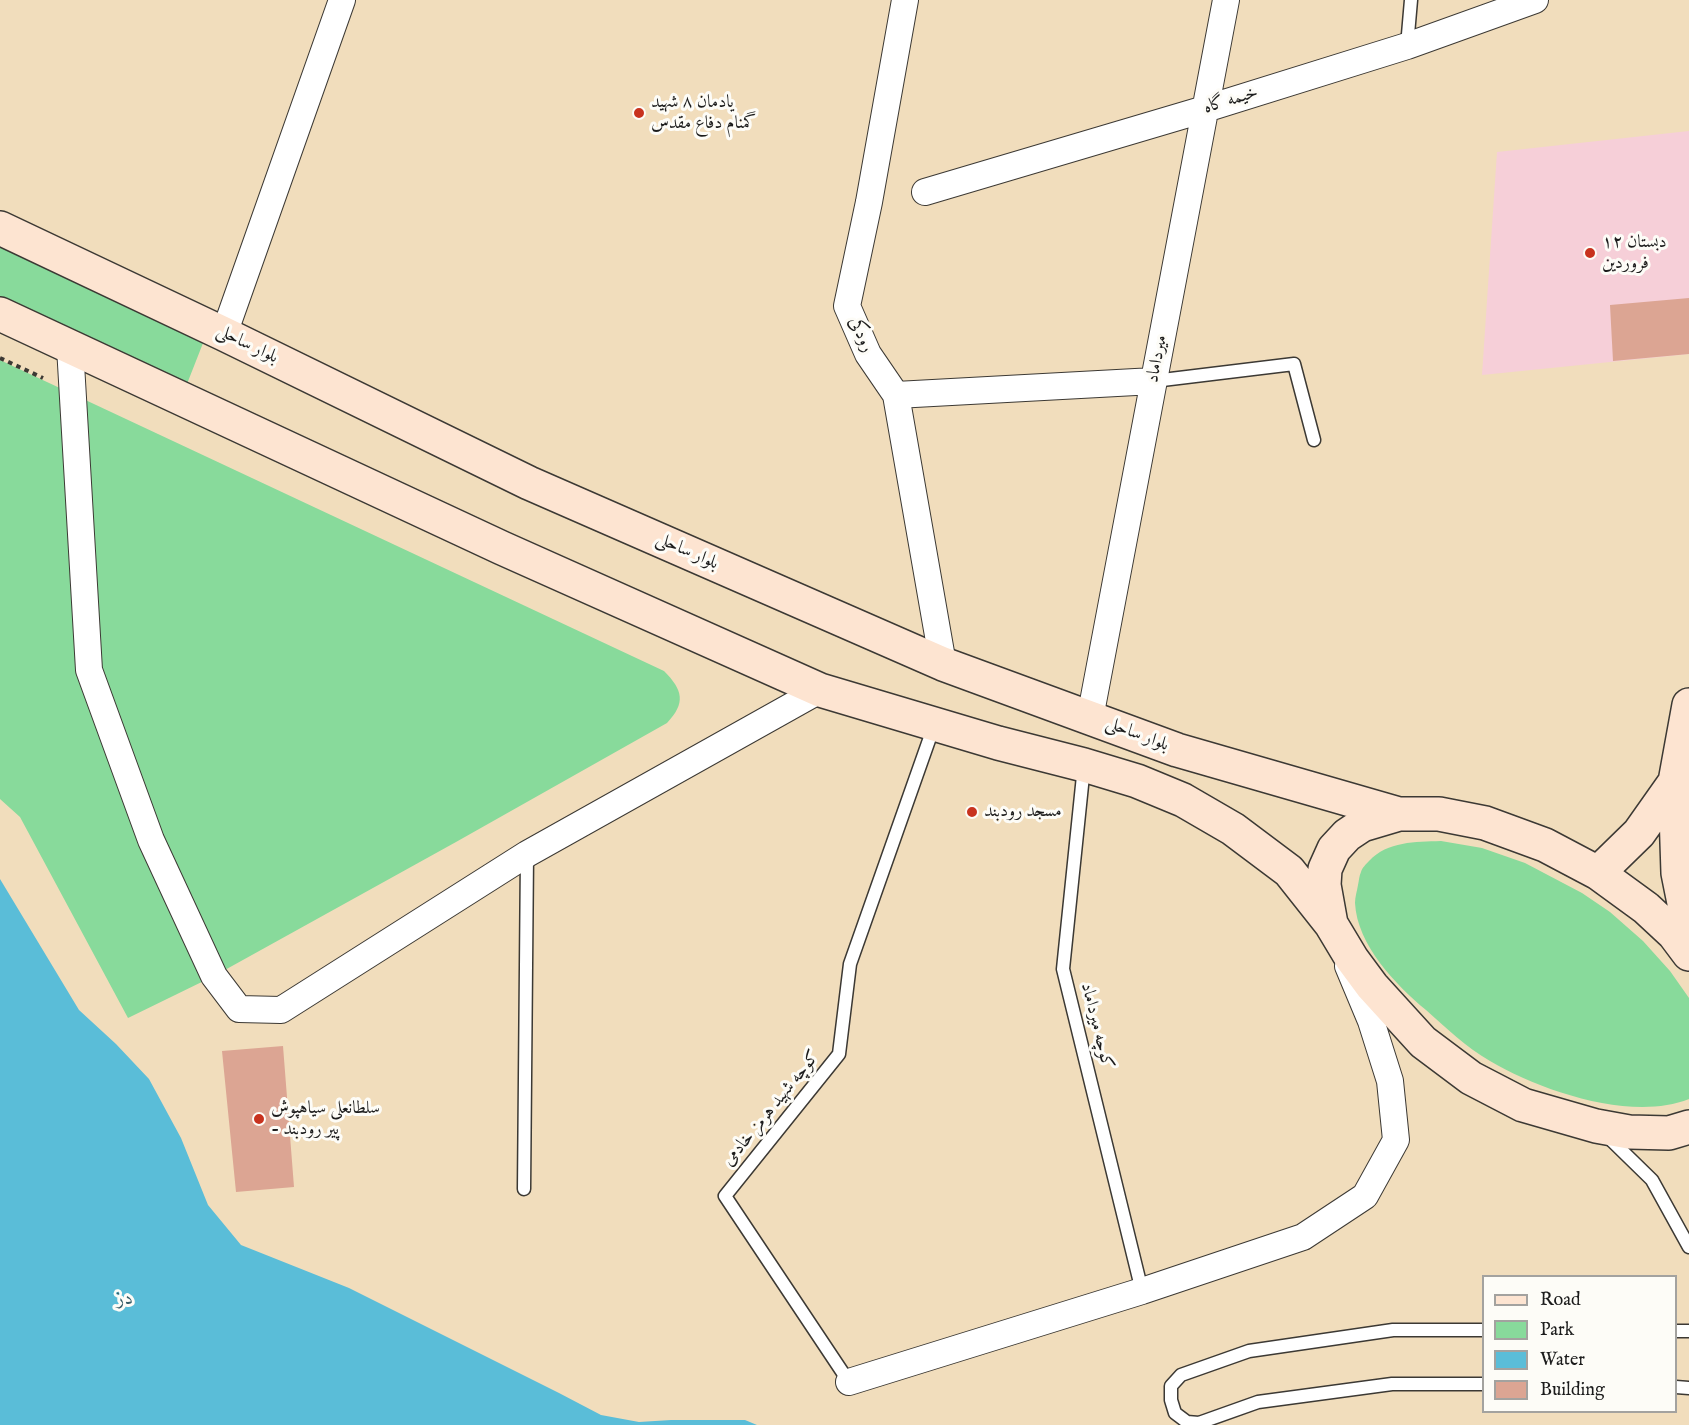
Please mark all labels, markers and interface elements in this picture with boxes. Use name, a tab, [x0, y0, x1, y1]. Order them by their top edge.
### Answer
street label: خیمه گاه	[1201, 83, 1261, 119]
place label: یادمان ۸ شهید گمنام دفاع مقدس	[651, 92, 757, 134]
marker: یادمان ۸ شهید گمنام دفاع مقدس	[632, 106, 646, 120]
place label: دبستان ۱۲ فروردین	[1602, 232, 1667, 274]
marker: دبستان ۱۲ فروردین	[1583, 246, 1597, 260]
street label: رودکی	[842, 314, 878, 356]
street label: بلوار ساحلی	[213, 321, 281, 369]
street label: میرداماد	[1143, 333, 1173, 385]
street label: بلوار ساحلی	[652, 529, 722, 575]
street label: بلوار ساحلی	[1102, 713, 1172, 757]
place label: مسجد رودبند	[984, 801, 1062, 823]
marker: مسجد رودبند	[965, 805, 979, 819]
street label: کوچه میرداماد	[1075, 981, 1117, 1071]
street label: کوچه شهید هرمز خادمی	[719, 1047, 825, 1171]
place label: سلطانعلی سیاهپوش - پیر رودبند	[271, 1098, 380, 1140]
marker: سلطانعلی سیاهپوش - پیر رودبند	[252, 1112, 266, 1126]
legend	[1482, 1275, 1677, 1413]
water label: دز	[117, 1288, 133, 1312]
text: Road	[1540, 1289, 1581, 1312]
text: Park	[1540, 1319, 1574, 1342]
text: Water	[1540, 1349, 1585, 1372]
text: Building	[1540, 1379, 1605, 1402]

